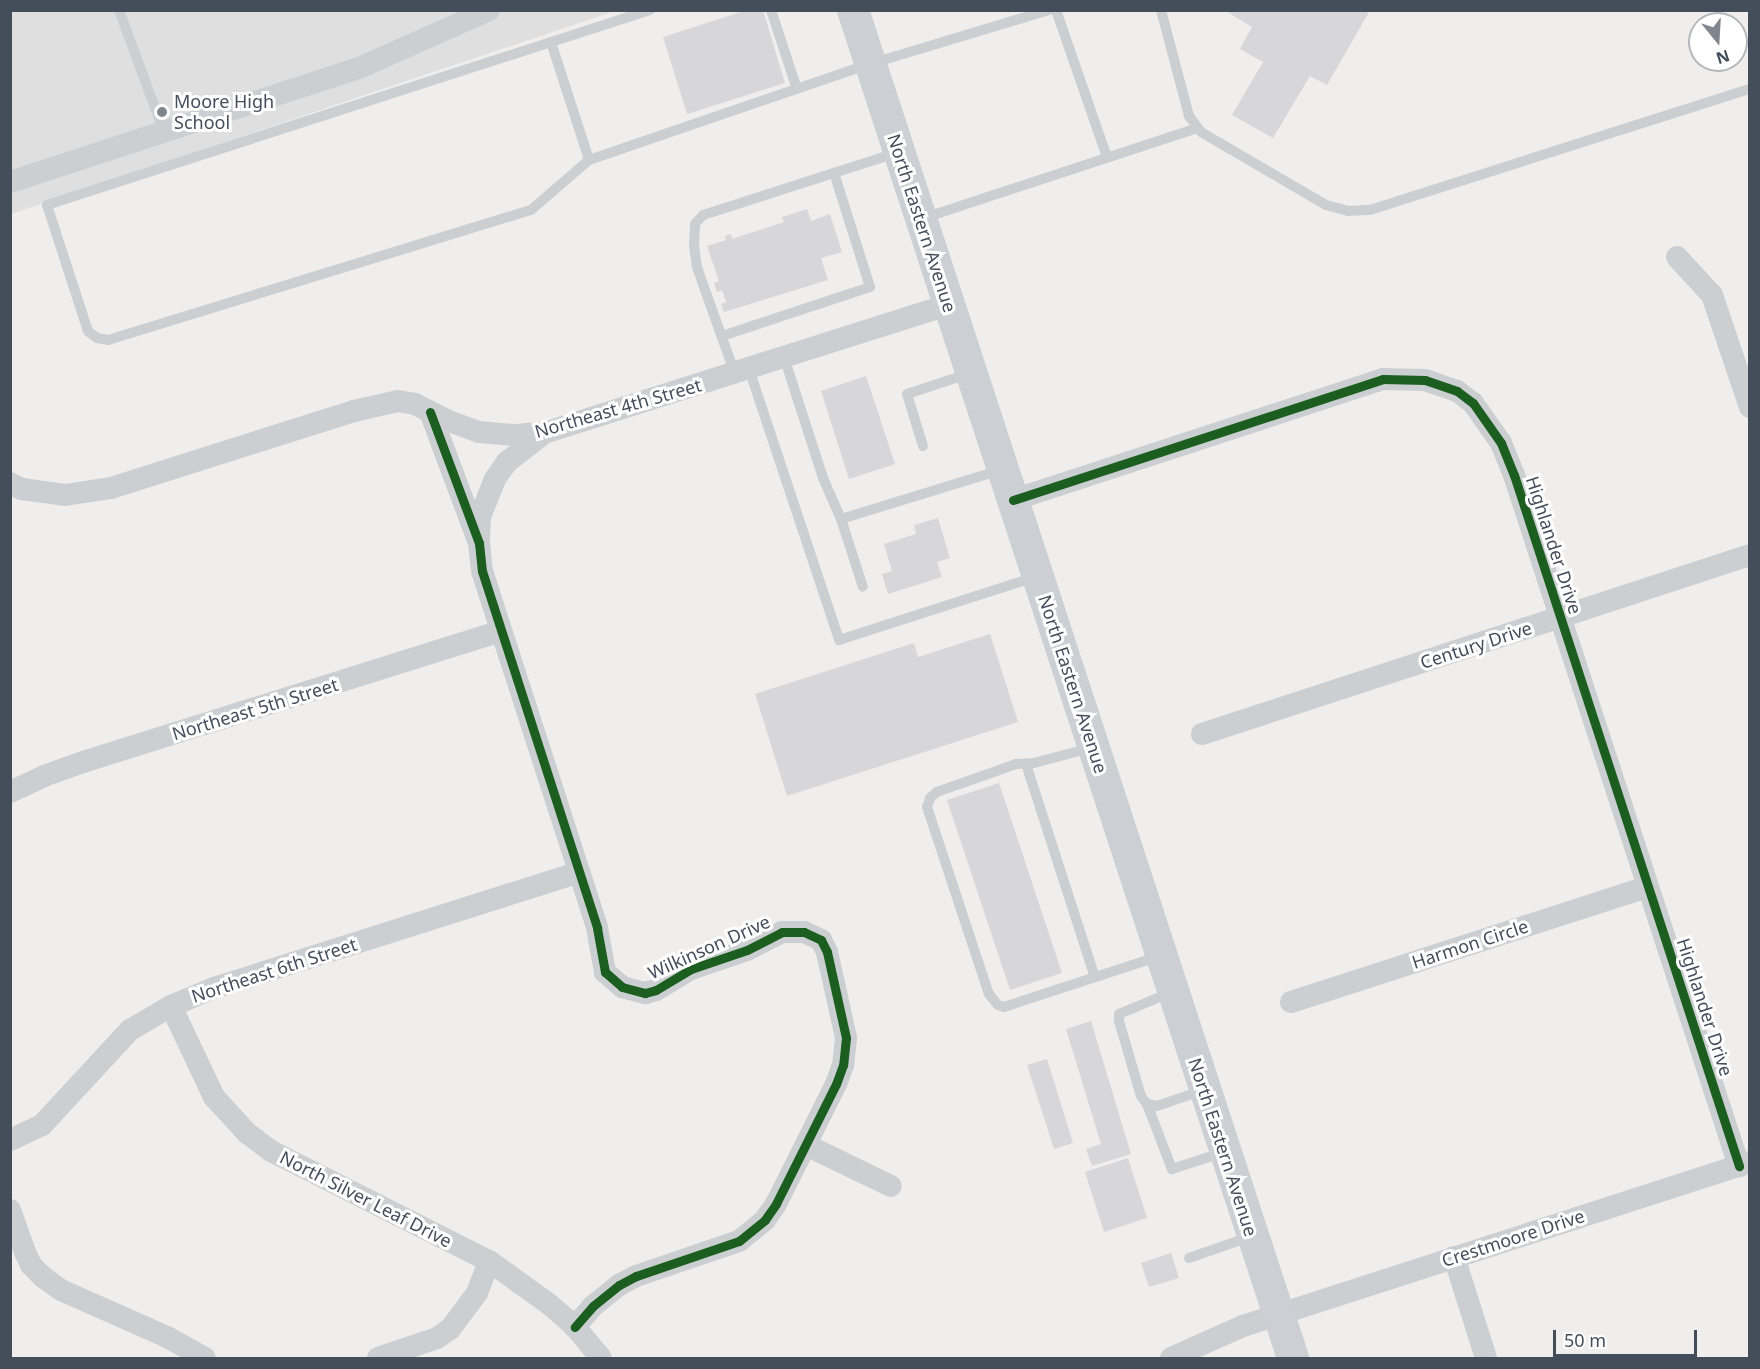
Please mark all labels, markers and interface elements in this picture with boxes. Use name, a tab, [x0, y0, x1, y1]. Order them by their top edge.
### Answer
north arrow	[1688, 12, 1748, 72]
text: N	[1713, 45, 1733, 70]
place label: Moore High School	[174, 91, 274, 134]
marker: Moore High School	[155, 105, 169, 119]
street label: North Eastern Avenue	[883, 131, 961, 315]
street label: Northeast 4th Street	[532, 374, 704, 442]
street label: Highlander Drive	[1521, 473, 1587, 617]
street label: North Eastern Avenue	[1034, 592, 1112, 776]
street label: Century Drive	[1417, 617, 1535, 673]
street label: Northeast 5th Street	[169, 673, 341, 745]
street label: Wilkinson Drive	[645, 910, 773, 984]
street label: Harmon Circle	[1409, 915, 1531, 973]
street label: Northeast 6th Street	[189, 933, 359, 1007]
street label: Highlander Drive	[1672, 935, 1738, 1079]
street label: North Eastern Avenue	[1184, 1055, 1262, 1239]
street label: North Silver Leaf Drive	[276, 1146, 456, 1252]
street label: Crestmoore Drive	[1439, 1205, 1587, 1271]
scale bar	[1556, 1318, 1700, 1356]
text: 50 m	[1564, 1328, 1606, 1352]

